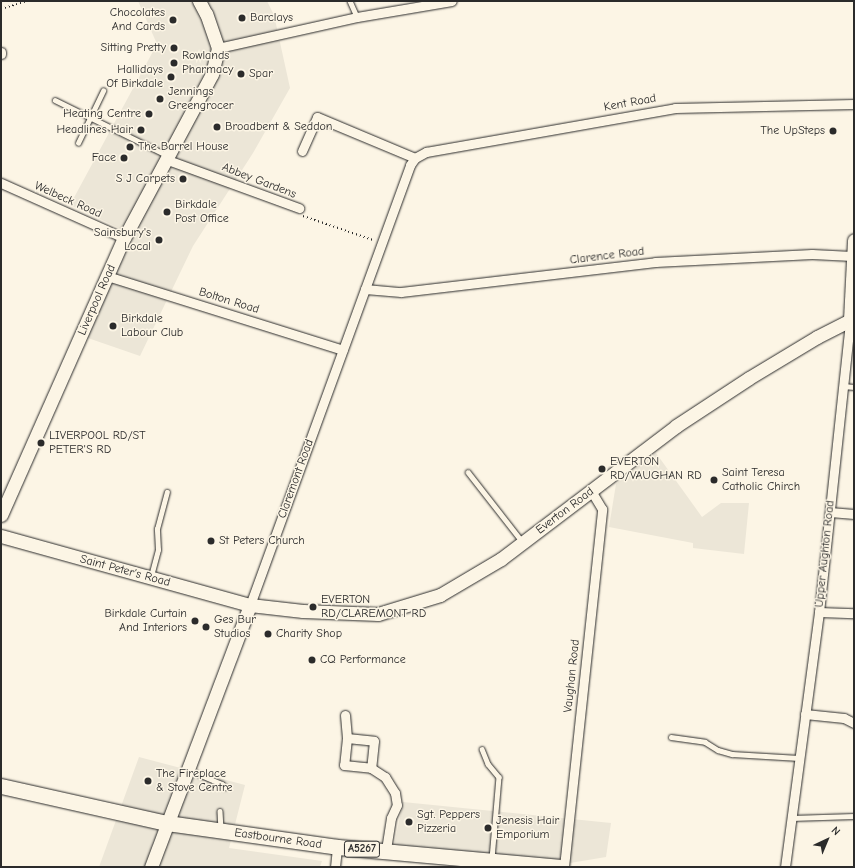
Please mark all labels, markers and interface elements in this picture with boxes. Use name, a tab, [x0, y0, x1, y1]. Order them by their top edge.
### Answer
place label: Chocolates And Cards	[110, 6, 165, 34]
place label: Barclays	[250, 11, 293, 25]
marker: Barclays	[237, 13, 247, 23]
marker: Chocolates And Cards	[168, 15, 178, 25]
place label: Sitting Pretty	[101, 41, 166, 55]
marker: Sitting Pretty	[169, 43, 179, 53]
place label: Rowlands Pharmacy	[182, 49, 233, 77]
marker: Rowlands Pharmacy	[169, 58, 179, 68]
place label: Hallidays Of Birkdale	[106, 63, 163, 91]
place label: Spar	[249, 67, 273, 81]
marker: Spar	[236, 69, 246, 79]
marker: Hallidays Of Birkdale	[166, 72, 176, 82]
place label: Jennings Greengrocer	[168, 85, 234, 113]
street label: Kent Road	[603, 91, 657, 115]
marker: Jennings Greengrocer	[155, 94, 165, 104]
place label: Heating Centre	[63, 107, 141, 121]
marker: Heating Centre	[144, 109, 154, 119]
place label: Broadbent & Seddon	[225, 120, 332, 134]
marker: Broadbent & Seddon	[212, 122, 222, 132]
place label: Headlines Hair	[56, 123, 133, 137]
place label: The UpSteps	[761, 124, 825, 138]
marker: Headlines Hair	[136, 125, 146, 135]
marker: The UpSteps	[828, 126, 838, 136]
place label: The Barrel House	[138, 140, 228, 154]
marker: The Barrel House	[125, 142, 135, 152]
place label: Face	[92, 151, 116, 165]
marker: Face	[119, 153, 129, 163]
street label: Abbey Gardens	[220, 160, 298, 202]
place label: S J Carpets	[116, 172, 175, 186]
marker: S J Carpets	[178, 174, 188, 184]
street label: Welbeck Road	[32, 179, 104, 221]
place label: Birkdale Post Office	[175, 198, 229, 226]
marker: Birkdale Post Office	[162, 207, 172, 217]
place label: Sainsbury's Local	[94, 226, 151, 254]
marker: Sainsbury's Local	[154, 235, 164, 245]
street label: Clarence Road	[569, 244, 645, 268]
street label: Liverpool Road	[75, 262, 119, 338]
street label: Bolton Road	[197, 285, 261, 317]
place label: Birkdale Labour Club	[121, 312, 183, 340]
marker: Birkdale Labour Club	[108, 321, 118, 331]
place label: LIVERPOOL RD/ST PETER'S RD	[49, 429, 146, 457]
marker: LIVERPOOL RD/ST PETER'S RD	[36, 438, 46, 448]
street label: Claremont Road	[275, 438, 317, 520]
place label: EVERTON RD/VAUGHAN RD	[610, 455, 702, 483]
marker: EVERTON RD/VAUGHAN RD	[597, 464, 607, 474]
place label: Saint Teresa Catholic Chirch	[722, 466, 800, 494]
marker: Saint Teresa Catholic Chirch	[709, 475, 719, 485]
street label: Everton Road	[533, 485, 597, 537]
street label: Upper Aughton Road	[812, 500, 838, 608]
place label: St Peters Church	[219, 534, 305, 548]
marker: St Peters Church	[206, 536, 216, 546]
street label: Saint Peter's Road	[78, 552, 172, 590]
place label: EVERTON RD/CLAREMONT RD	[321, 593, 426, 621]
marker: EVERTON RD/CLAREMONT RD	[308, 602, 318, 612]
place label: Birkdale Curtain And Interiors	[104, 607, 187, 635]
place label: Ges Bur Studios	[214, 613, 256, 641]
marker: Birkdale Curtain And Interiors	[190, 616, 200, 626]
marker: Ges Bur Studios	[201, 622, 211, 632]
place label: Charity Shop	[276, 627, 342, 641]
marker: Charity Shop	[263, 629, 273, 639]
street label: Vaughan Road	[561, 639, 583, 713]
place label: CQ Performance	[320, 653, 406, 667]
marker: CQ Performance	[307, 655, 317, 665]
place label: The Fireplace & Stove Centre	[156, 767, 232, 795]
marker: The Fireplace & Stove Centre	[143, 776, 153, 786]
place label: Sgt. Peppers Pizzeria	[417, 808, 480, 836]
place label: Jenesis Hair Emporium	[496, 814, 559, 842]
marker: Sgt. Peppers Pizzeria	[404, 817, 414, 827]
north arrow	[807, 820, 847, 860]
marker: Jenesis Hair Emporium	[483, 823, 493, 833]
text: N	[829, 824, 843, 838]
street label: Eastbourne Road	[233, 826, 323, 852]
road number: A5267	[343, 840, 381, 858]

